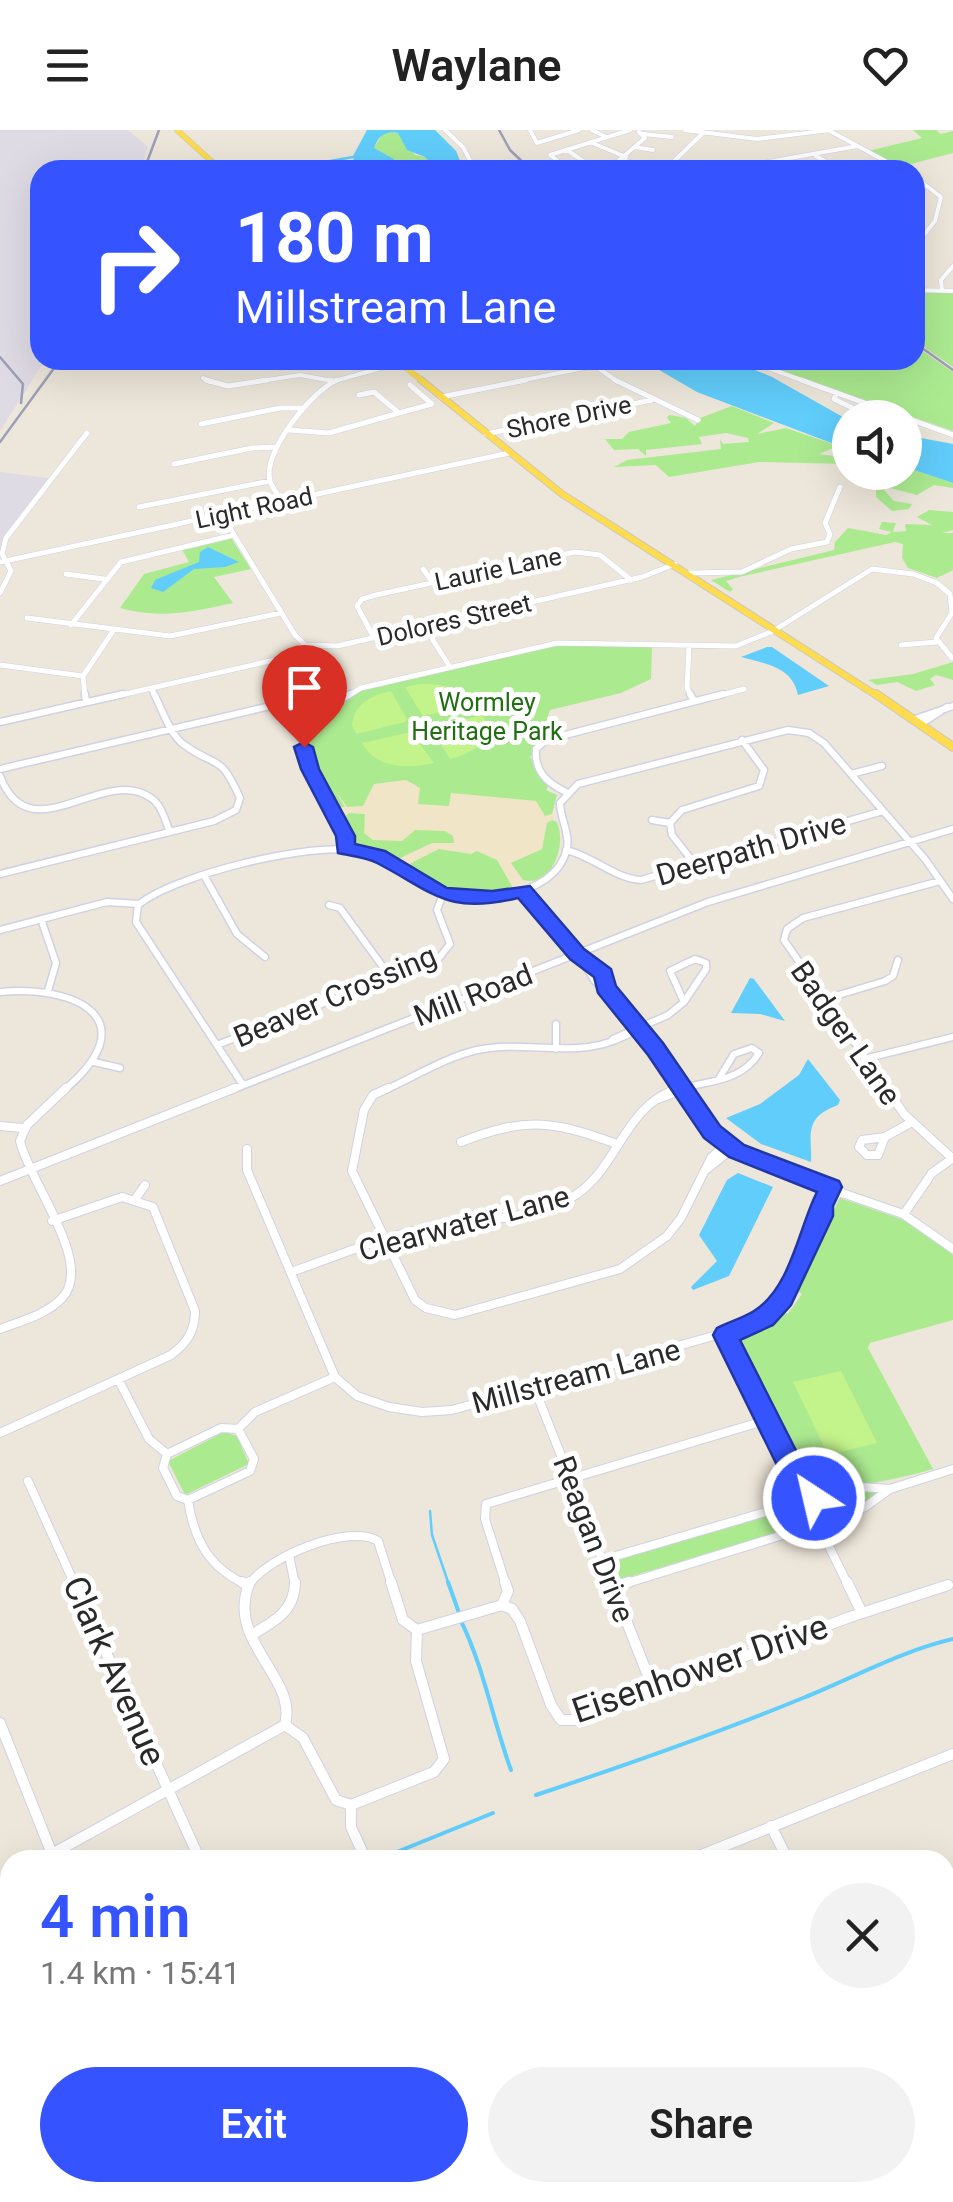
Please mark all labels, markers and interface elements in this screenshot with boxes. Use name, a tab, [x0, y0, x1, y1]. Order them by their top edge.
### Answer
icon: menu	[40, 38, 95, 93]
icon: heart	[858, 38, 913, 93]
text: Waylane	[391, 39, 562, 92]
text: 180 m	[235, 197, 434, 279]
icon: right	[70, 200, 200, 330]
text: Millstream Lane	[235, 281, 556, 334]
street label: Shore Drive	[504, 390, 634, 444]
map controls	[832, 400, 922, 490]
button: sound	[832, 400, 922, 490]
street label: Light Road	[193, 481, 315, 535]
street label: Laurie Lane	[432, 541, 564, 597]
street label: Dolores Street	[374, 588, 534, 652]
pin	[262, 645, 347, 748]
icon: arrive	[277, 660, 332, 715]
park label: Wormley Heritage Park	[411, 688, 563, 746]
street label: Deerpath Drive	[652, 805, 850, 893]
street label: Beaver Crossing	[228, 938, 442, 1054]
street label: Badger Lane	[784, 954, 908, 1112]
street label: Mill Road	[409, 956, 537, 1034]
street label: Clearwater Lane	[355, 1178, 573, 1268]
street label: Millstream Lane	[468, 1331, 684, 1421]
position arrow	[762, 1446, 866, 1550]
street label: Reagan Drive	[546, 1451, 642, 1627]
street label: Clark Avenue	[54, 1570, 174, 1772]
street label: Eisenhower Drive	[567, 1606, 833, 1732]
text: 4 min	[40, 1881, 190, 1952]
button: close	[810, 1883, 915, 1988]
text: 1.4 km · 15:41	[40, 1954, 241, 1992]
button: Exit	[40, 2067, 468, 2182]
button: Share	[488, 2067, 915, 2182]

